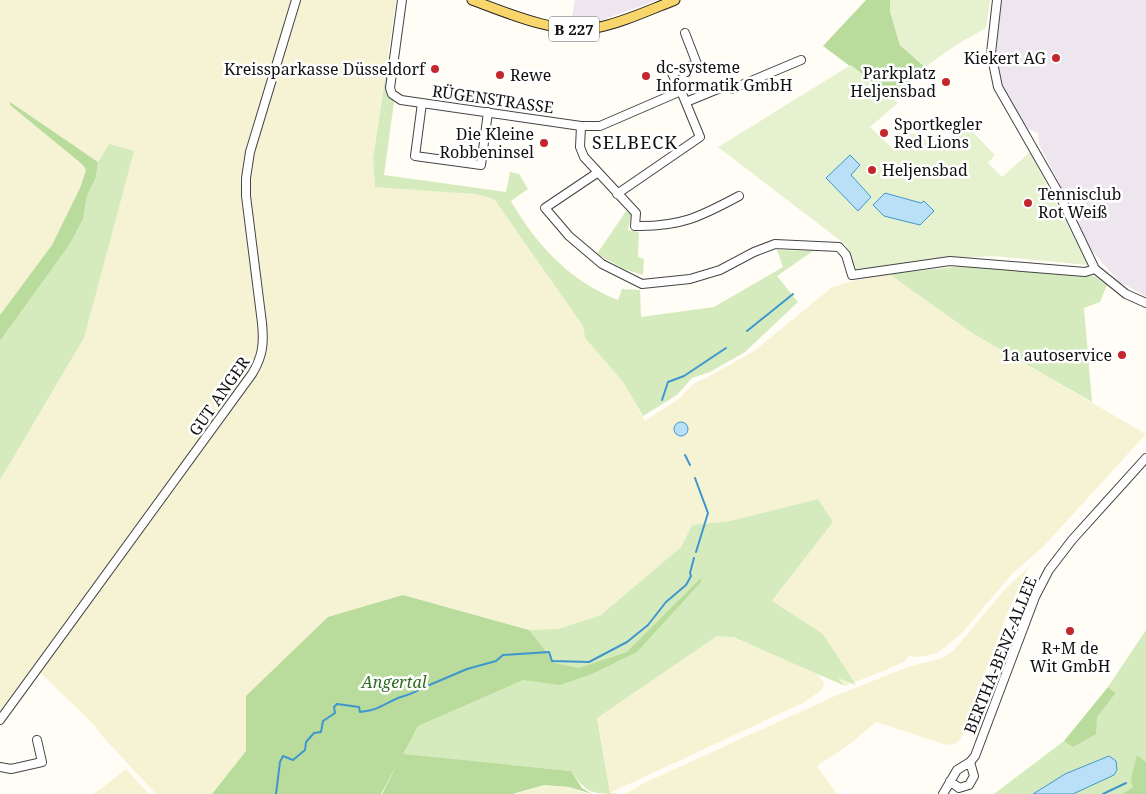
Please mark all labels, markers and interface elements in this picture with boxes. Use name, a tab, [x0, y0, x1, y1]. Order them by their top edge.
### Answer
road number: B 227	[549, 16, 599, 42]
place label: Kiekert AG	[964, 47, 1047, 69]
marker: Kiekert AG	[1050, 52, 1062, 64]
place label: dc-systeme Informatik GmbH	[656, 56, 793, 96]
place label: Kreissparkasse Düsseldorf	[224, 58, 427, 80]
place label: Parkplatz Heljensbad	[850, 62, 936, 102]
marker: Kreissparkasse Düsseldorf	[429, 63, 441, 75]
place label: Rewe	[510, 64, 551, 86]
marker: Rewe	[494, 69, 506, 81]
marker: dc-systeme Informatik GmbH	[640, 70, 652, 82]
marker: Parkplatz Heljensbad	[940, 76, 952, 88]
street label: RÜGENSTRASSE	[431, 80, 555, 118]
place label: Sportkegler Red Lions	[894, 113, 983, 153]
place label: Die Kleine Robbeninsel	[440, 123, 534, 163]
marker: Sportkegler Red Lions	[878, 127, 890, 139]
district label: SELBECK	[592, 130, 678, 154]
marker: Die Kleine Robbeninsel	[538, 137, 550, 149]
place label: Heljensbad	[882, 159, 968, 181]
marker: Heljensbad	[866, 164, 878, 176]
place label: Tennisclub Rot Weiß	[1038, 183, 1121, 223]
marker: Tennisclub Rot Weiß	[1022, 197, 1034, 209]
place label: 1a autoservice	[1002, 344, 1112, 366]
marker: 1a autoservice	[1116, 349, 1128, 361]
street label: GUT ANGER	[184, 352, 255, 440]
street label: BERTHA-BENZ-ALLEE	[958, 573, 1042, 737]
marker: R+M de Wit GmbH	[1064, 625, 1076, 637]
place label: R+M de Wit GmbH	[1030, 637, 1111, 677]
park label: Angertal	[360, 671, 427, 693]

